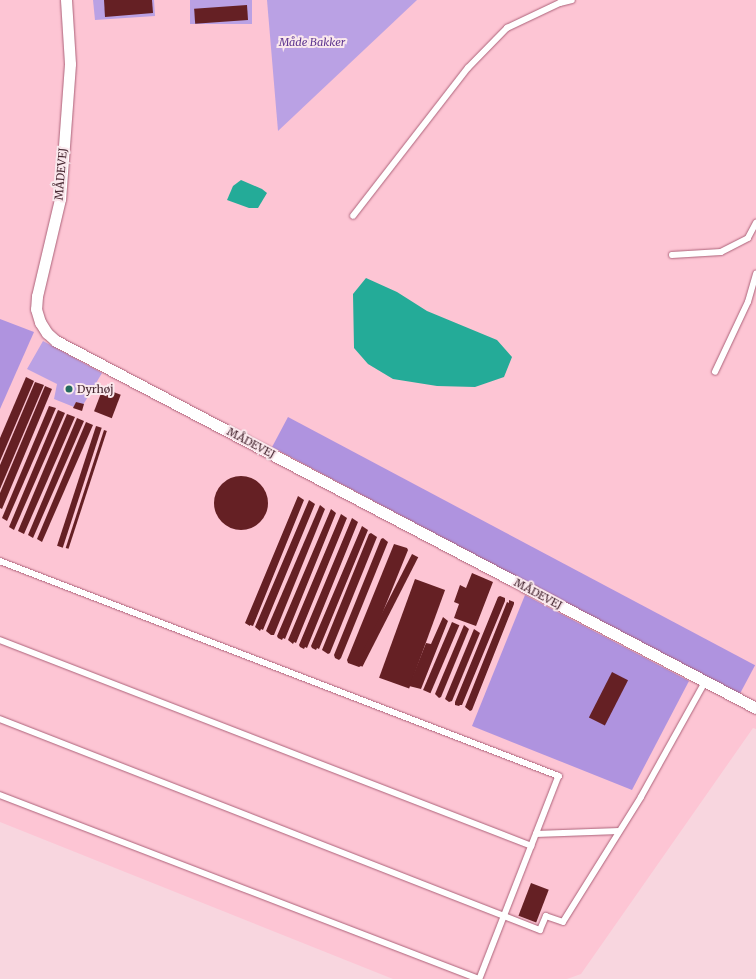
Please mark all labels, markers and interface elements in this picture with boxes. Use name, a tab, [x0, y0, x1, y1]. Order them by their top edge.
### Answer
park label: Måde Bakker	[279, 35, 345, 49]
street label: MÅDEVEJ	[52, 147, 70, 201]
place label: Dyrhøj	[77, 382, 114, 396]
marker: Dyrhøj	[64, 384, 74, 394]
street label: MÅDEVEJ	[225, 425, 277, 461]
street label: MÅDEVEJ	[512, 576, 564, 612]

